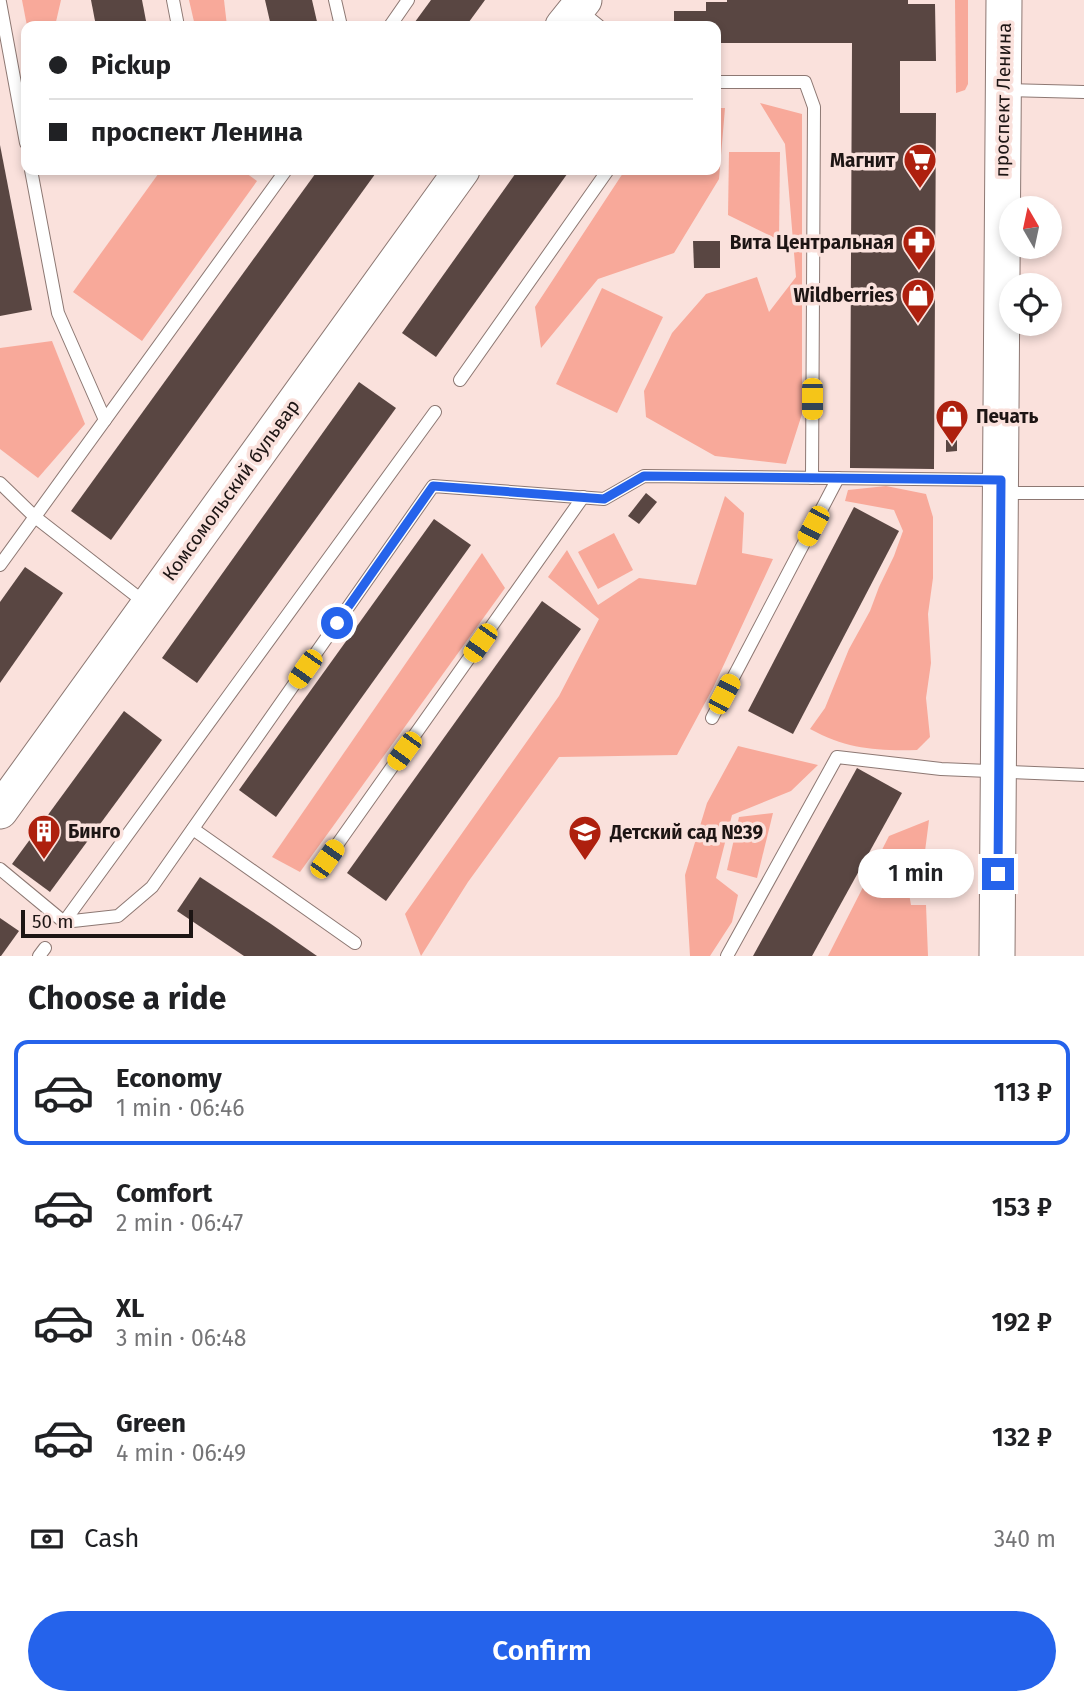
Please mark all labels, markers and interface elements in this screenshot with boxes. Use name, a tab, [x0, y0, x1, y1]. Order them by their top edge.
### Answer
street label: проспект Ленина	[990, 22, 1016, 178]
text: Pickup	[91, 50, 171, 81]
text: проспект Ленина	[91, 117, 303, 148]
supermarket icon: Магнит	[901, 141, 939, 190]
place label: Магнит	[830, 149, 896, 172]
north arrow	[999, 196, 1062, 259]
map controls	[999, 196, 1062, 336]
pharmacy icon: Вита Центральная	[900, 223, 938, 272]
place label: Вита Центральная	[730, 231, 894, 254]
button: locate	[999, 273, 1062, 336]
shop icon: Wildberries	[899, 276, 937, 325]
place label: Wildberries	[794, 284, 894, 307]
car	[802, 378, 823, 420]
street label: Комсомольский бульвар	[157, 395, 305, 585]
shop icon: Печать	[933, 397, 971, 446]
place label: Печать	[976, 405, 1039, 428]
car	[794, 503, 833, 549]
route start	[321, 607, 353, 639]
car	[460, 620, 501, 666]
car	[285, 646, 326, 692]
car	[705, 671, 744, 717]
car	[384, 728, 425, 774]
building icon: Бинго	[25, 812, 63, 861]
school or university icon: Детский сад №39	[566, 813, 604, 862]
place label: Бинго	[68, 820, 121, 843]
place label: Детский сад №39	[609, 821, 764, 844]
car	[307, 836, 348, 882]
callout: 1 min	[858, 850, 974, 898]
route end	[982, 858, 1014, 890]
text: 1 min	[888, 859, 944, 887]
scale bar	[21, 907, 192, 939]
text: 50 m	[32, 910, 73, 933]
text: Choose a ride	[28, 979, 226, 1017]
icon: car	[32, 1061, 95, 1124]
text: Economy	[116, 1063, 222, 1094]
text: 113 ₽	[994, 1077, 1052, 1108]
text: 1 min · 06:46	[116, 1094, 244, 1122]
icon: car	[32, 1176, 95, 1239]
text: Comfort	[116, 1178, 212, 1209]
text: 153 ₽	[992, 1192, 1052, 1223]
text: 2 min · 06:47	[116, 1209, 243, 1237]
icon: car	[32, 1291, 95, 1354]
text: XL	[116, 1293, 144, 1324]
text: 192 ₽	[991, 1307, 1052, 1338]
text: 3 min · 06:48	[116, 1324, 246, 1352]
icon: car	[32, 1406, 95, 1469]
text: Green	[116, 1408, 186, 1439]
text: 132 ₽	[992, 1422, 1052, 1453]
text: 4 min · 06:49	[116, 1439, 246, 1467]
icon: cash	[28, 1520, 66, 1558]
text: Cash	[84, 1523, 140, 1554]
text: 340 m	[994, 1525, 1056, 1553]
button: Confirm	[28, 1611, 1056, 1691]

